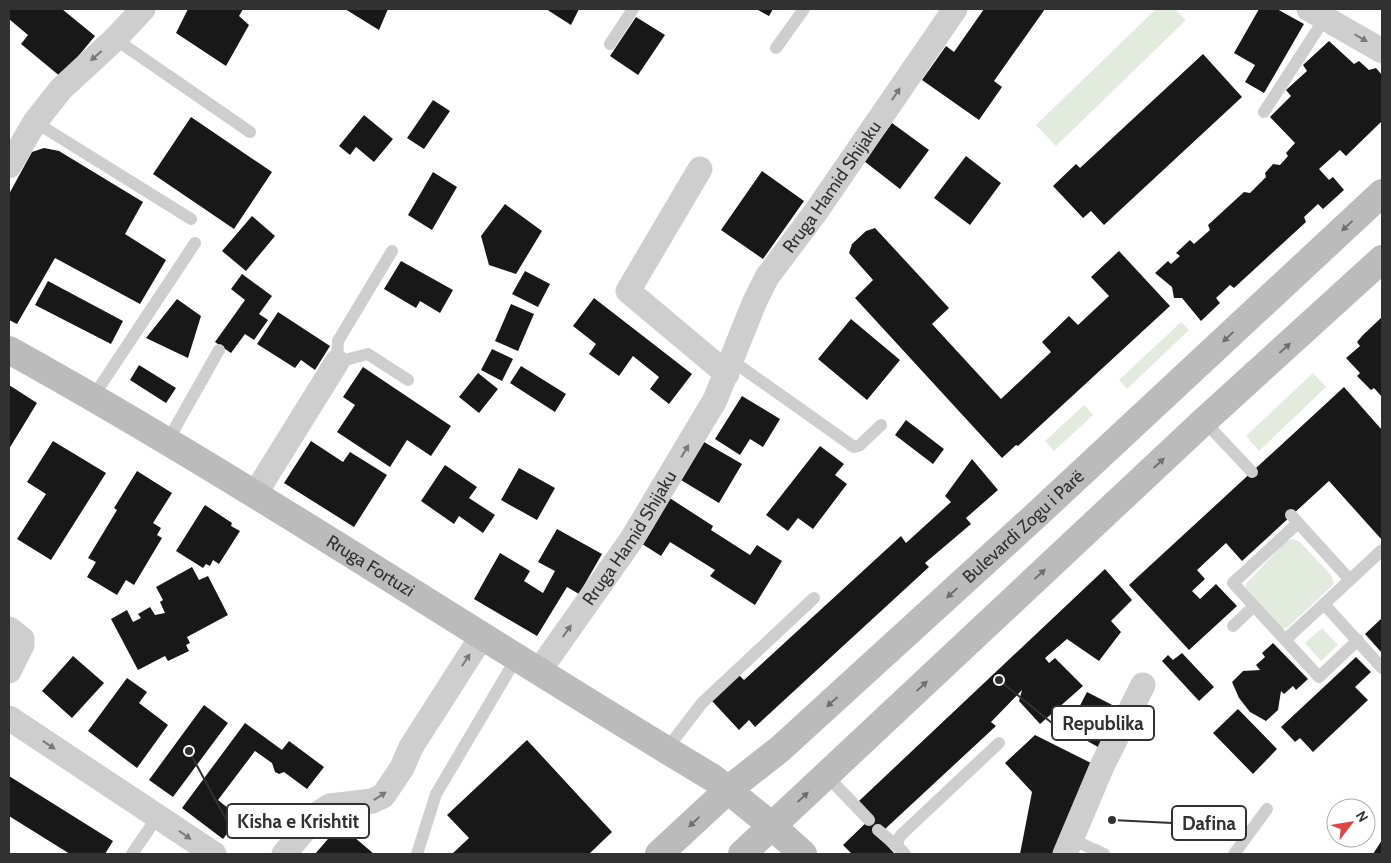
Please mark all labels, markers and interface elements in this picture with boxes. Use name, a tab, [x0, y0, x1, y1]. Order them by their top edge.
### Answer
one-way arrow	[1354, 34, 1367, 43]
one-way arrow	[90, 50, 103, 61]
one-way arrow	[891, 87, 901, 101]
street label: Rruga Hamid Shijaku	[778, 117, 886, 257]
one-way arrow	[1341, 220, 1353, 232]
one-way arrow	[1222, 331, 1234, 343]
one-way arrow	[1279, 342, 1292, 353]
one-way arrow	[681, 445, 690, 458]
one-way arrow	[1152, 457, 1164, 469]
street label: Bulevardi Zogu i Parë	[958, 465, 1089, 588]
street label: Rruga Hamid Shijaku	[578, 467, 681, 610]
street label: Rruga Fortuzi	[322, 530, 418, 602]
one-way arrow	[1034, 568, 1046, 580]
one-way arrow	[945, 587, 958, 598]
one-way arrow	[562, 625, 573, 638]
one-way arrow	[462, 654, 471, 667]
one-way arrow	[915, 680, 927, 692]
one-way arrow	[826, 696, 838, 708]
callout: Republika	[1052, 706, 1154, 740]
text: Republika	[1062, 712, 1144, 735]
one-way arrow	[43, 740, 56, 750]
one-way arrow	[373, 791, 387, 801]
one-way arrow	[797, 791, 809, 803]
north arrow	[1326, 798, 1376, 848]
callout: Kisha e Krishtit	[227, 804, 369, 838]
callout: Dafina	[1172, 806, 1246, 840]
text: N	[1352, 807, 1372, 825]
text: Kisha e Krishtit	[237, 810, 360, 833]
text: Dafina	[1182, 812, 1237, 835]
one-way arrow	[688, 816, 700, 828]
one-way arrow	[178, 830, 192, 840]

